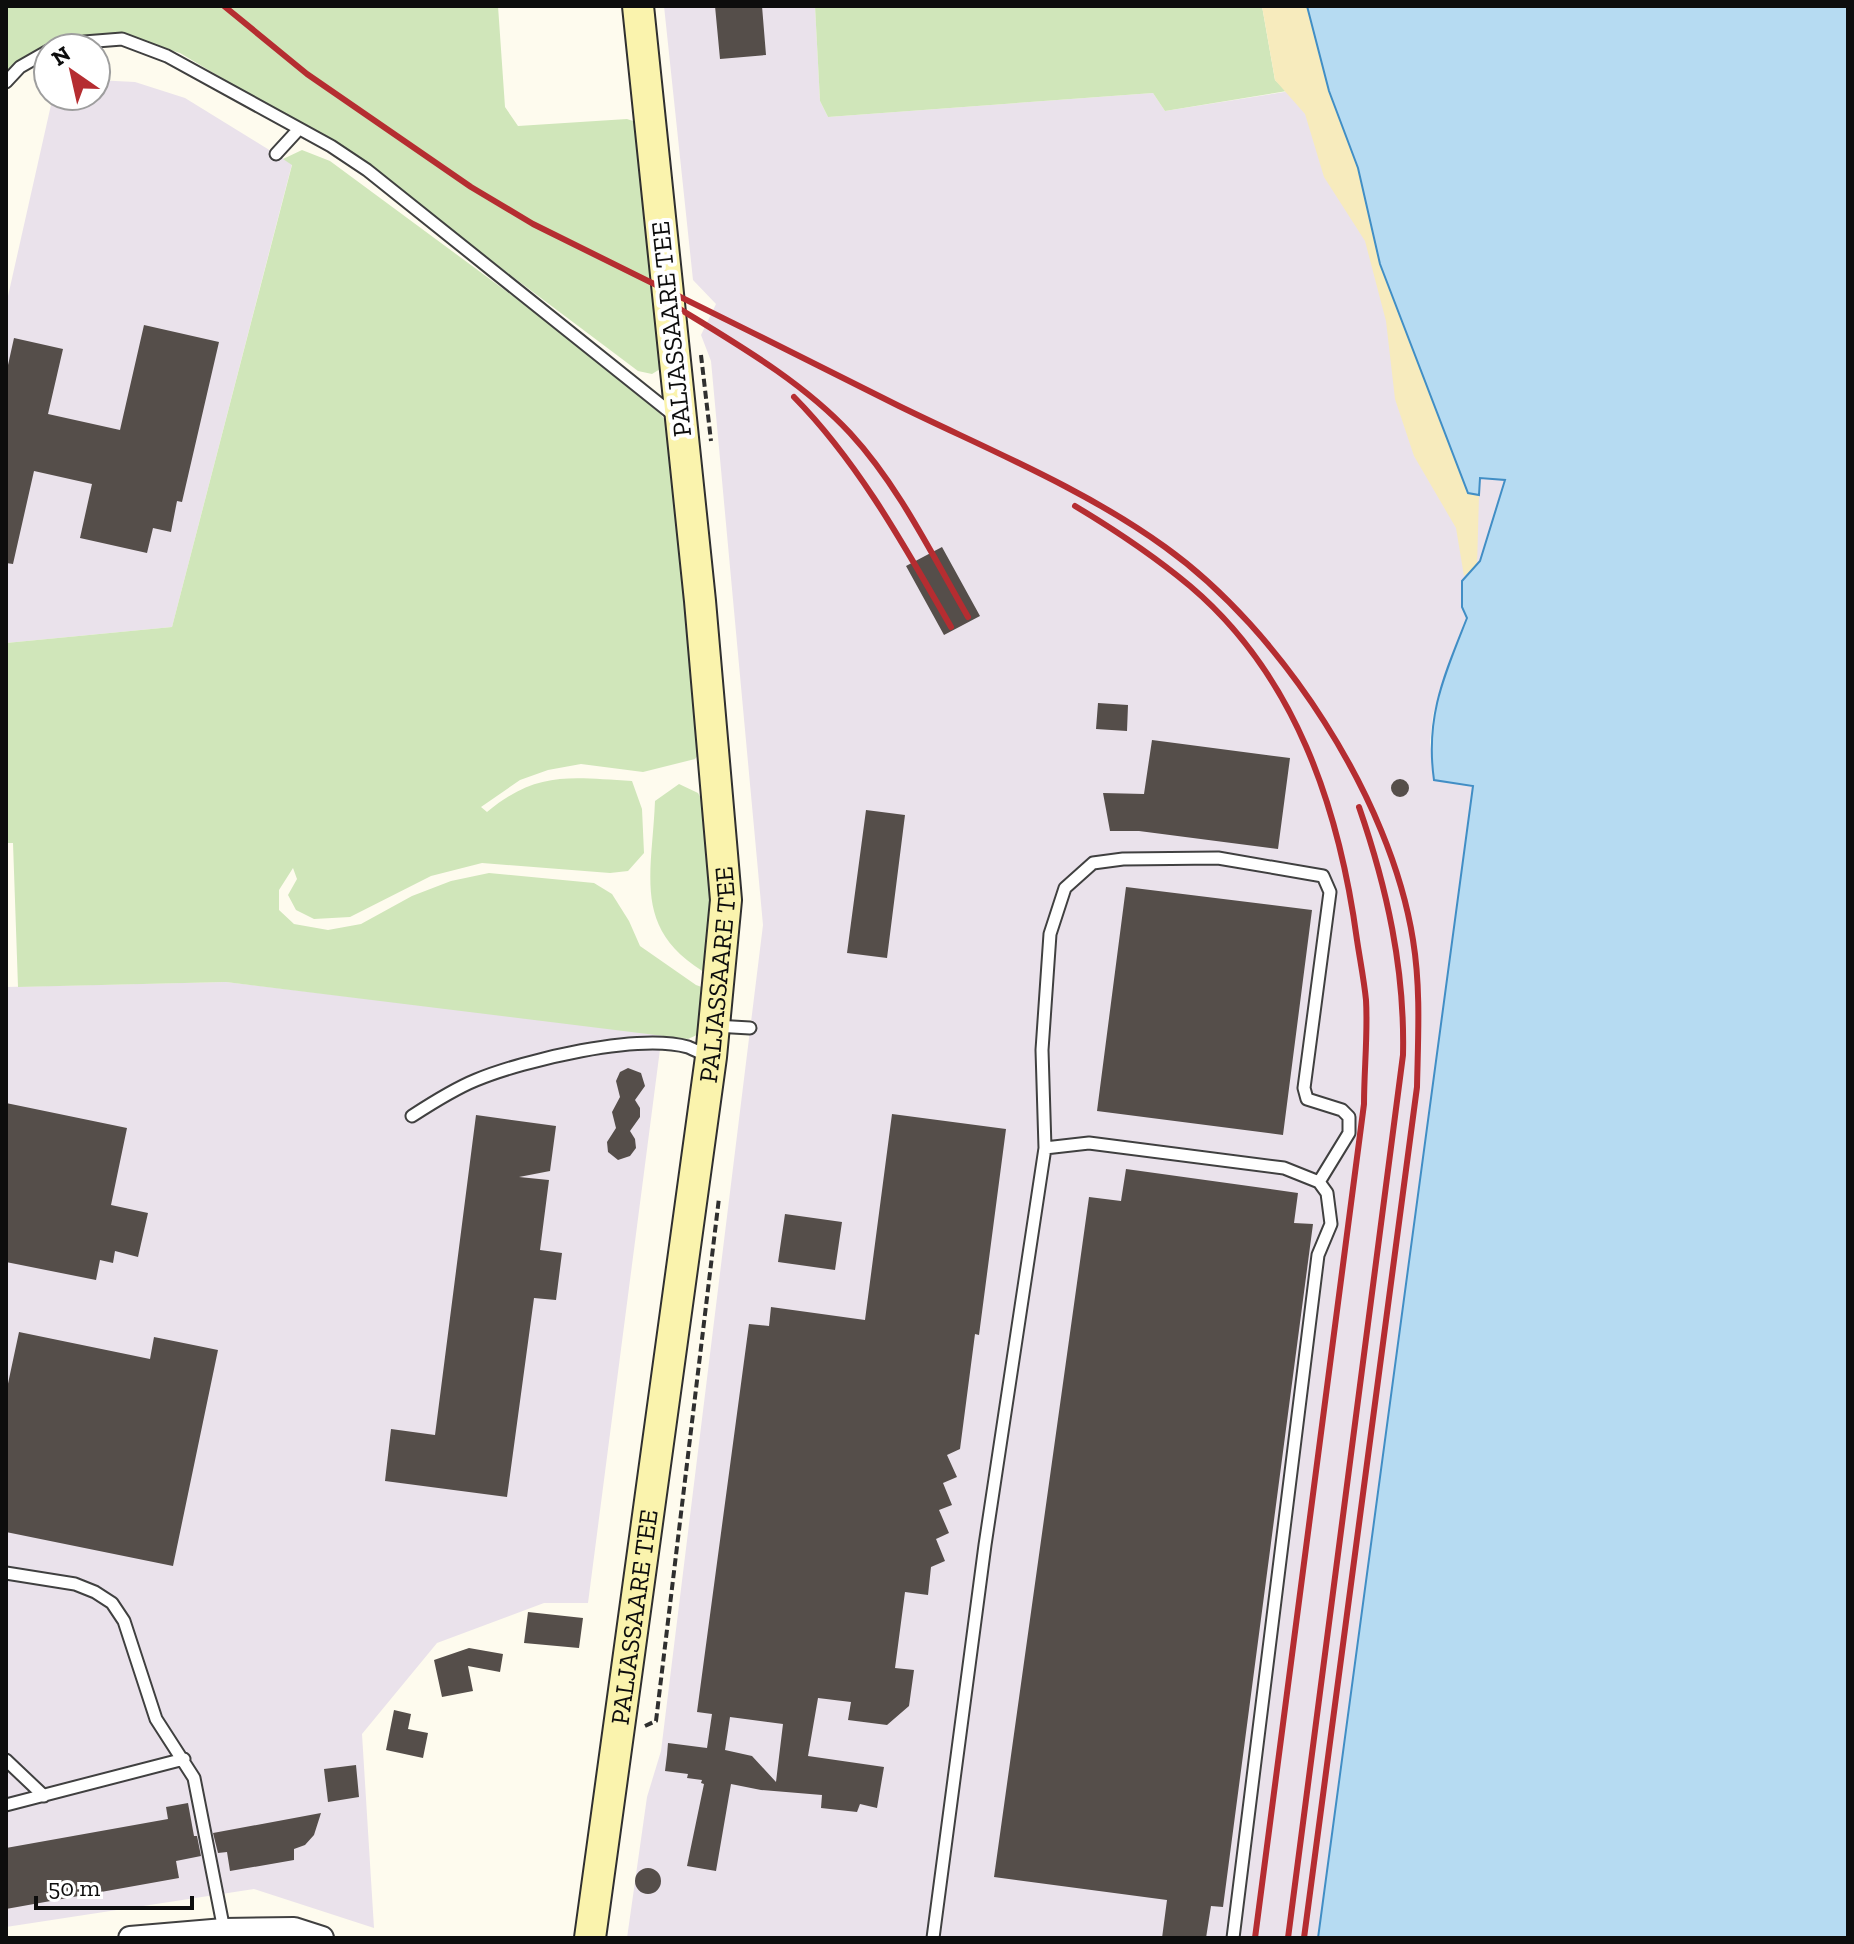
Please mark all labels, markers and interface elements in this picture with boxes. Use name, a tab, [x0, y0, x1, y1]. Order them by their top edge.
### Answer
north arrow	[32, 32, 112, 112]
text: N	[47, 40, 76, 72]
street label: PALJASSAARE TEE	[644, 220, 698, 438]
street label: PALJASSAARE TEE	[692, 865, 742, 1085]
street label: PALJASSAARE TEE	[603, 1507, 665, 1727]
scale bar	[36, 1860, 192, 1910]
text: 50 m	[48, 1873, 101, 1902]

